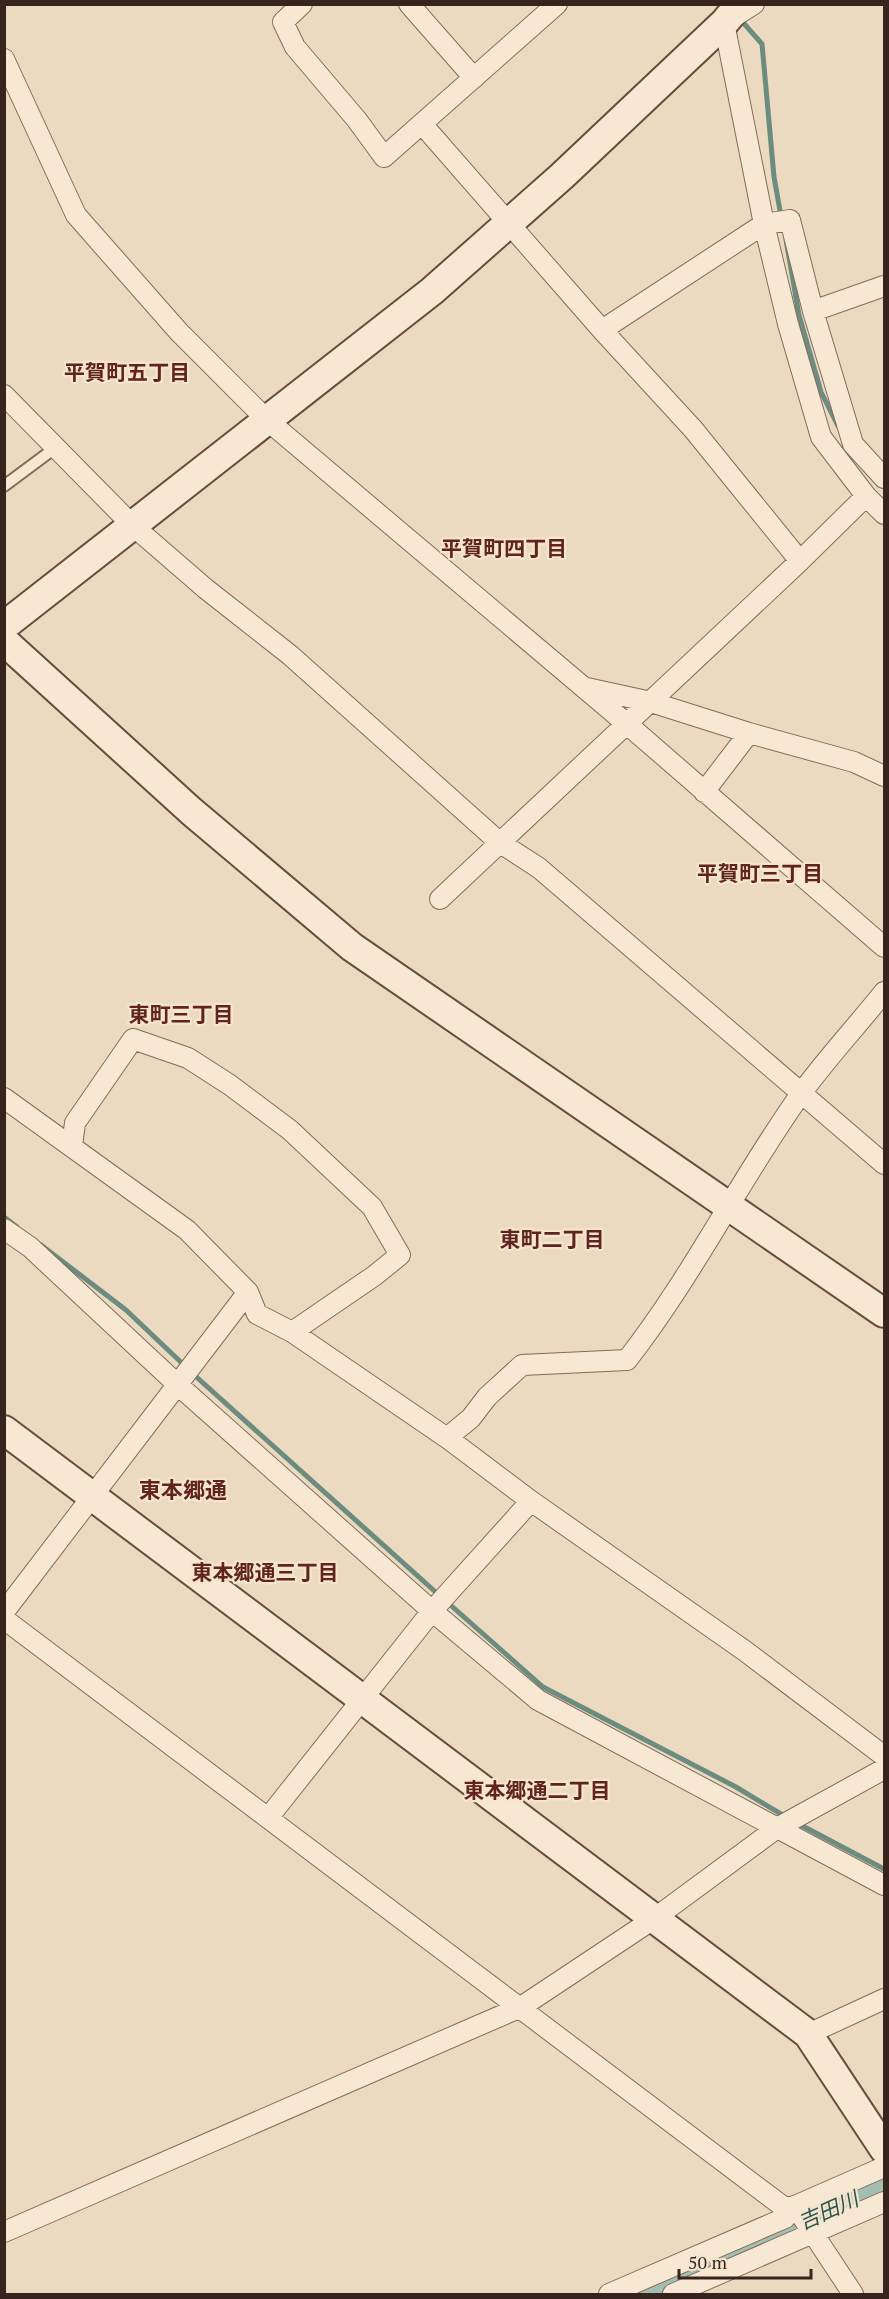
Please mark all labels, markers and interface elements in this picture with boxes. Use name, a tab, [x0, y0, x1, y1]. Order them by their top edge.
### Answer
district label: 平賀町五丁目	[64, 358, 190, 386]
district label: 平賀町四丁目	[441, 534, 567, 562]
district label: 平賀町三丁目	[697, 859, 823, 887]
district label: 東町三丁目	[129, 1000, 234, 1028]
district label: 東町二丁目	[500, 1225, 605, 1253]
district label: 東本郷通	[139, 1475, 227, 1504]
district label: 東本郷通三丁目	[192, 1558, 339, 1586]
district label: 東本郷通二丁目	[464, 1776, 611, 1804]
water label: 吉田川	[794, 2184, 864, 2236]
scale bar	[679, 2242, 811, 2280]
text: 50 m	[688, 2250, 728, 2274]

